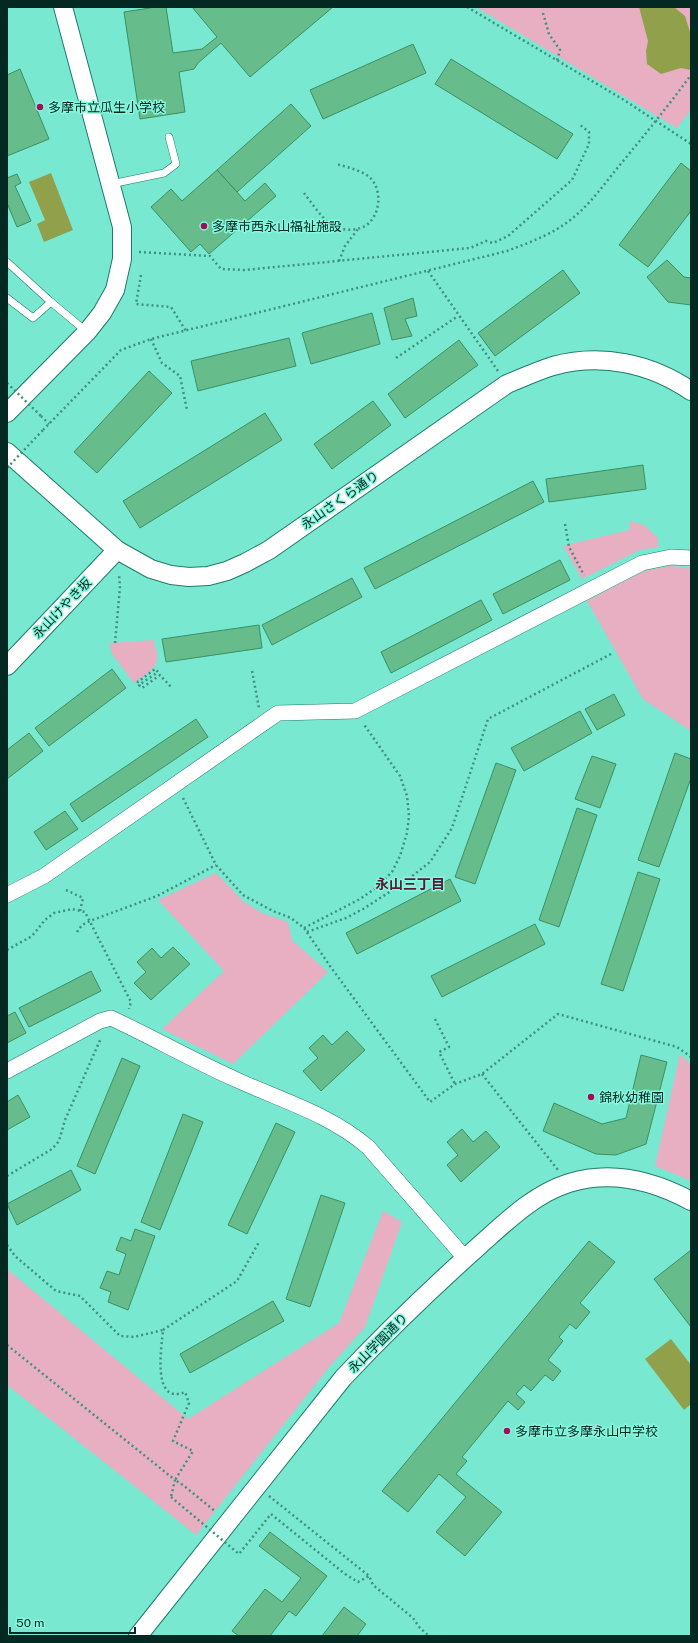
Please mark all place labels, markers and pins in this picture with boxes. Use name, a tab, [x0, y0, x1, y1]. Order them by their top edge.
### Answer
place label: 多摩市立瓜生小学校	[48, 100, 165, 115]
marker: 多摩市立瓜生小学校	[35, 102, 45, 112]
place label: 多摩市西永山福祉施設	[212, 219, 342, 234]
marker: 多摩市西永山福祉施設	[199, 221, 209, 231]
place label: 錦秋幼稚園	[599, 1090, 664, 1105]
marker: 錦秋幼稚園	[586, 1092, 596, 1102]
place label: 多摩市立多摩永山中学校	[515, 1424, 658, 1439]
marker: 多摩市立多摩永山中学校	[502, 1426, 512, 1436]

